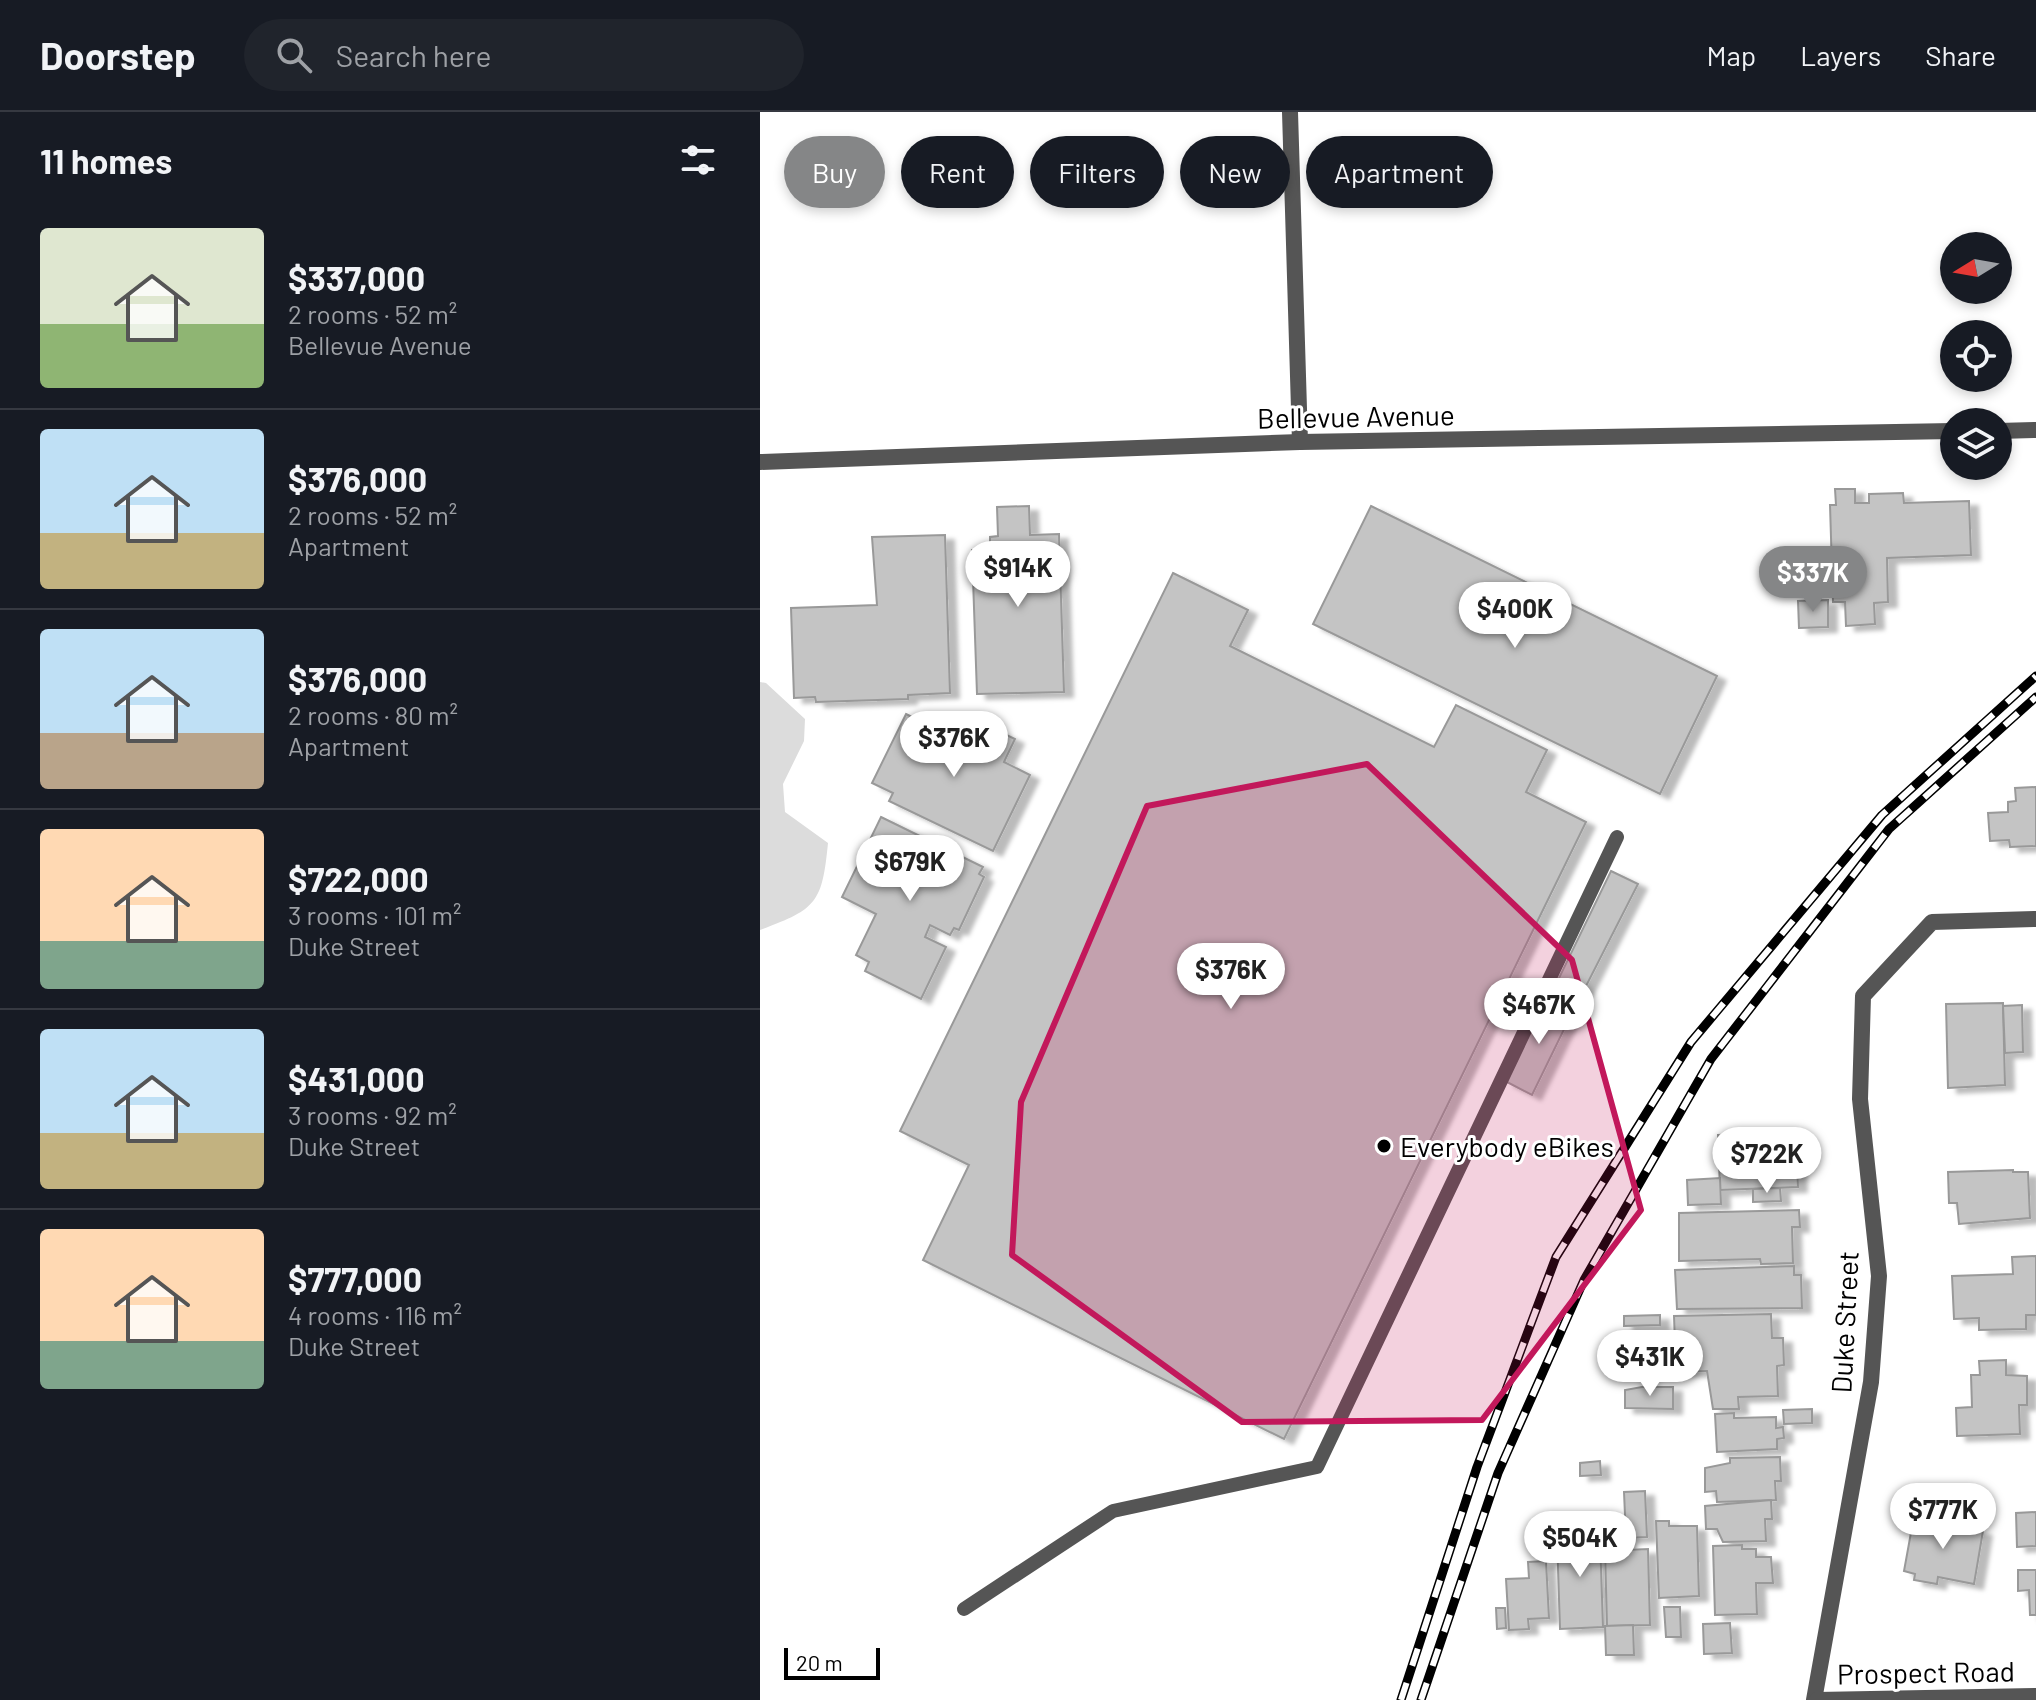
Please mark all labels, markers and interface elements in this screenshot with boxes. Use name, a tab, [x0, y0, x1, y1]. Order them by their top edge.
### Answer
search box	[244, 19, 804, 91]
text: Doorstep	[40, 32, 196, 78]
icon: search	[272, 33, 316, 77]
text: Search here	[336, 37, 492, 73]
text: Map	[1706, 38, 1756, 72]
text: Layers	[1800, 38, 1881, 72]
text: Share	[1925, 38, 1996, 72]
chip: Buy	[784, 136, 885, 208]
chip: Rent	[901, 136, 1014, 208]
chip: Filters	[1030, 136, 1164, 208]
chip: New	[1180, 136, 1290, 208]
chip: Apartment	[1306, 136, 1493, 208]
icon: filters	[676, 138, 720, 182]
text: 11 homes	[40, 140, 172, 181]
north arrow	[1940, 232, 2012, 304]
map controls	[1940, 232, 2012, 480]
text: $337,000	[288, 257, 425, 298]
icon: home	[104, 260, 200, 356]
text: 2 rooms · 52 m²	[288, 298, 457, 329]
button: locate	[1940, 320, 2012, 392]
text: Bellevue Avenue	[288, 329, 472, 360]
street label: Bellevue Avenue	[1257, 397, 1455, 435]
button: layers	[1940, 408, 2012, 480]
text: $376,000	[288, 458, 427, 499]
icon: home	[104, 461, 200, 557]
text: 2 rooms · 52 m²	[288, 499, 457, 530]
text: Apartment	[288, 530, 409, 561]
pin: $914K	[962, 541, 1074, 609]
pin: $337K	[1757, 546, 1869, 614]
text: $914K	[983, 551, 1053, 582]
text: $337K	[1777, 556, 1849, 587]
pin: $400K	[1459, 582, 1571, 650]
text: $400K	[1477, 592, 1553, 623]
text: $376,000	[288, 658, 427, 699]
icon: home	[104, 661, 200, 757]
text: 2 rooms · 80 m²	[288, 699, 458, 730]
pin: $376K	[898, 711, 1010, 779]
text: $376K	[918, 721, 990, 752]
text: Apartment	[288, 730, 409, 761]
pin: $679K	[854, 835, 966, 903]
text: $679K	[874, 845, 946, 876]
text: $722,000	[288, 858, 429, 899]
icon: home	[104, 861, 200, 957]
text: 3 rooms · 101 m²	[288, 899, 461, 930]
text: Duke Street	[288, 930, 420, 961]
pin: $376K	[1175, 943, 1287, 1011]
text: $376K	[1195, 953, 1267, 984]
pin: $467K	[1483, 978, 1595, 1046]
text: $467K	[1502, 988, 1576, 1019]
text: $431,000	[288, 1058, 425, 1099]
icon: home	[104, 1061, 200, 1157]
text: 3 rooms · 92 m²	[288, 1099, 457, 1130]
pin: $722K	[1711, 1127, 1823, 1195]
place label: Everybody eBikes	[1400, 1129, 1614, 1163]
text: Duke Street	[288, 1130, 420, 1161]
marker: Everybody eBikes	[1375, 1137, 1393, 1155]
text: $722K	[1730, 1137, 1804, 1168]
street label: Duke Street	[1823, 1250, 1865, 1394]
text: $777,000	[288, 1258, 422, 1299]
icon: home	[104, 1261, 200, 1357]
text: 4 rooms · 116 m²	[288, 1299, 462, 1330]
text: Duke Street	[288, 1330, 420, 1361]
pin: $431K	[1594, 1330, 1706, 1398]
text: $431K	[1615, 1340, 1685, 1371]
pin: $777K	[1887, 1483, 1999, 1551]
text: $777K	[1908, 1493, 1978, 1524]
pin: $504K	[1524, 1511, 1636, 1579]
text: $504K	[1542, 1521, 1618, 1552]
scale bar	[784, 1644, 880, 1680]
text: 20 m	[796, 1649, 843, 1675]
street label: Prospect Road	[1837, 1653, 2015, 1691]

